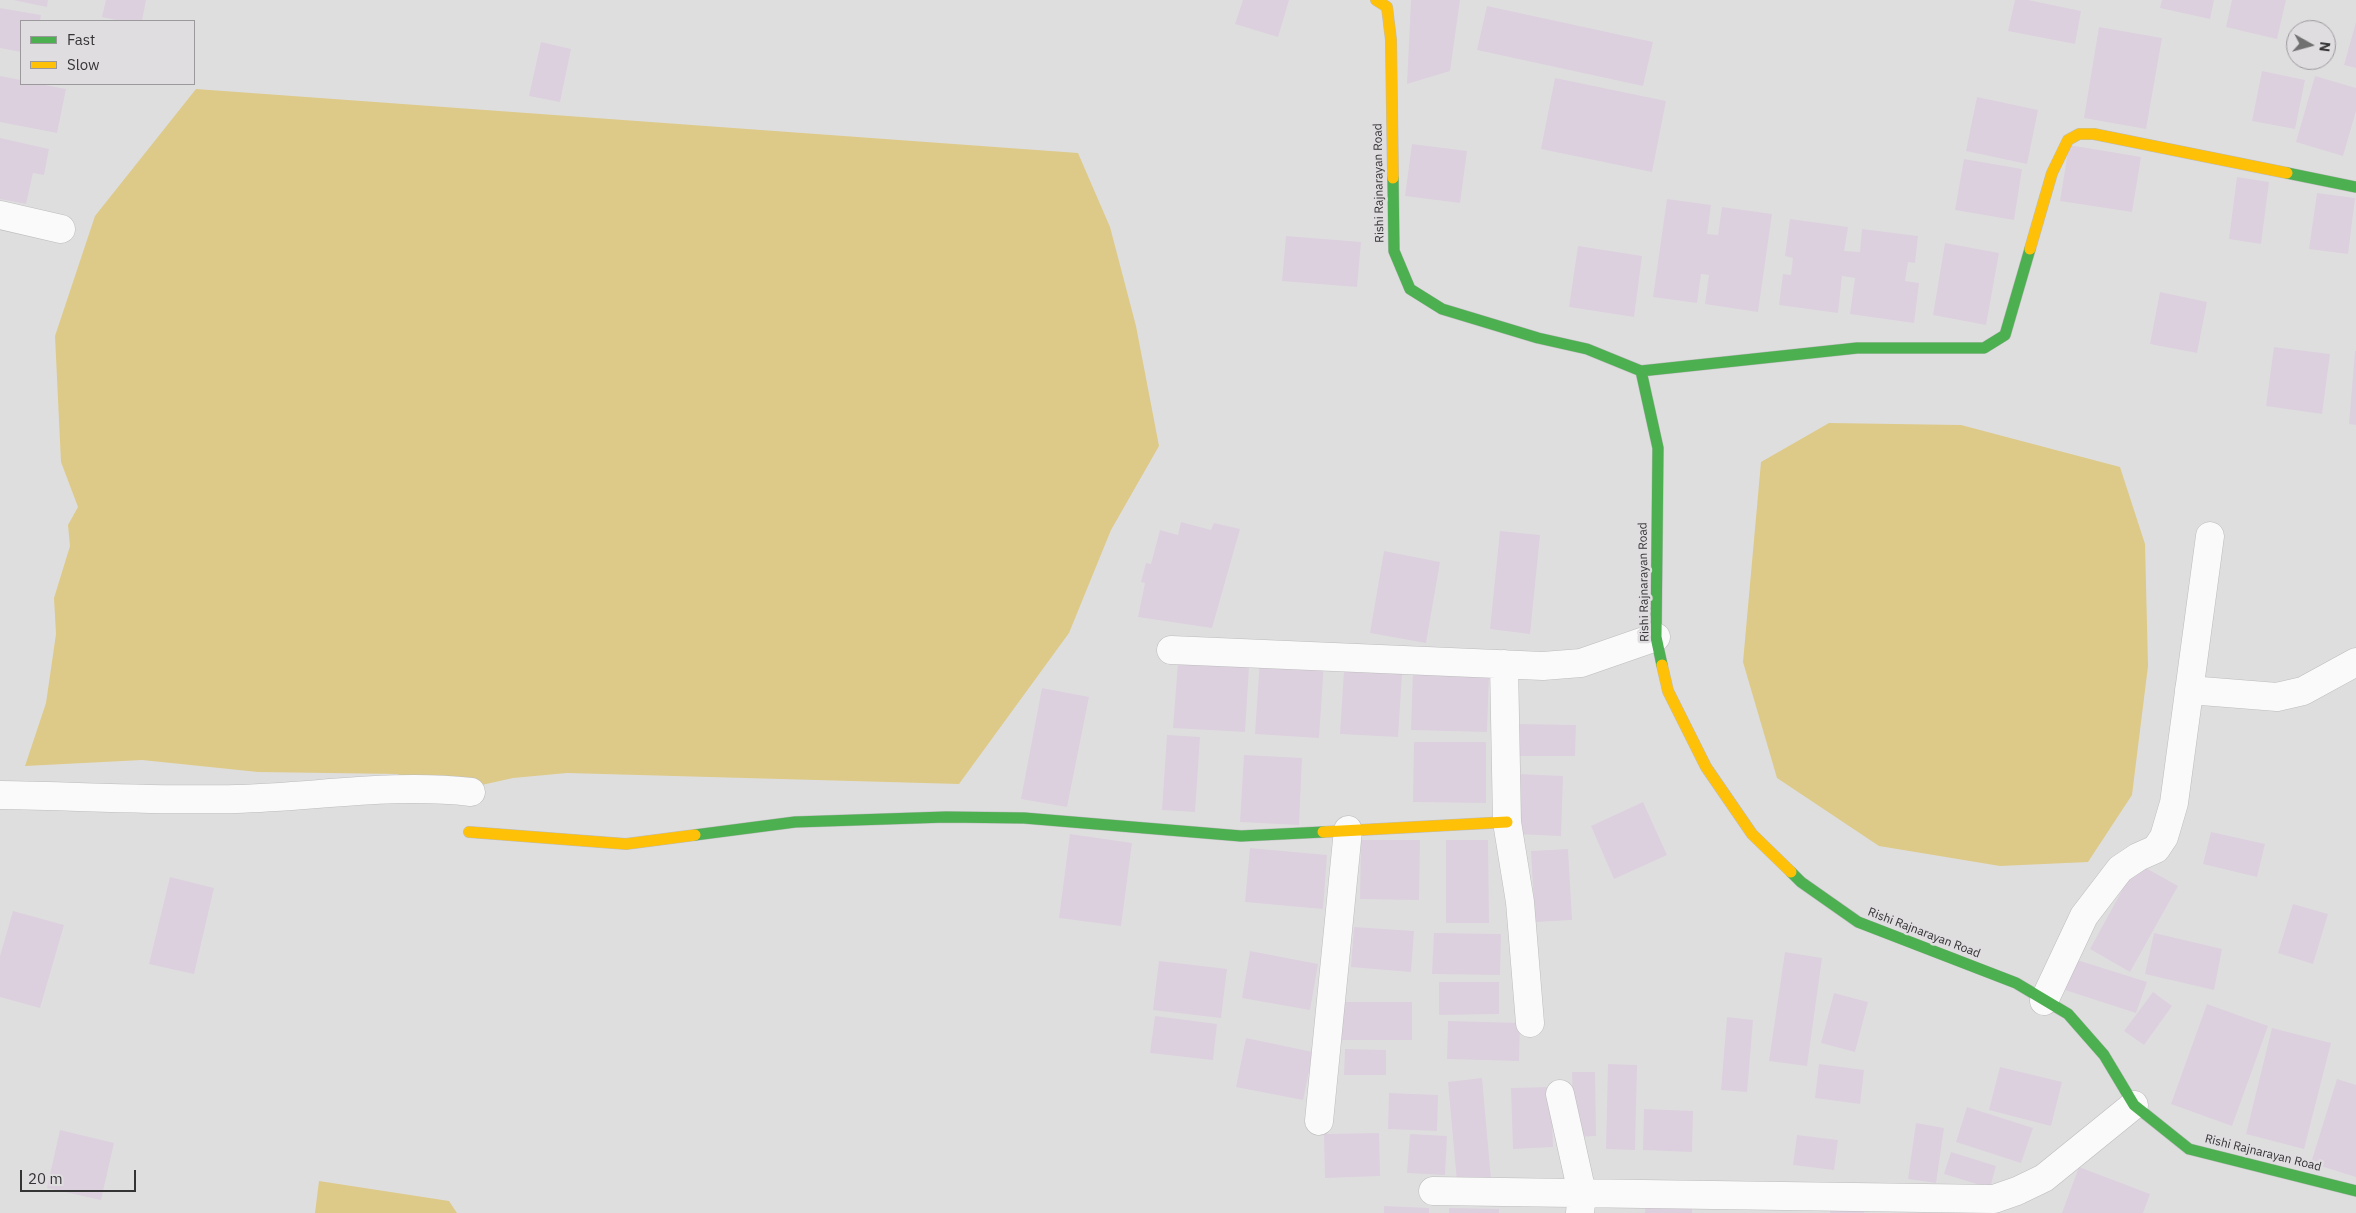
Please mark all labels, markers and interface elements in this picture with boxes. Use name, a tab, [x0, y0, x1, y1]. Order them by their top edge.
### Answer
legend	[20, 20, 195, 85]
north arrow	[2286, 20, 2336, 70]
text: Fast	[67, 30, 95, 49]
text: N	[2315, 41, 2334, 53]
text: Slow	[67, 55, 100, 74]
street label: Rishi Rajnarayan Road	[1371, 123, 1387, 243]
street label: Rishi Rajnarayan Road	[1636, 522, 1652, 642]
street label: Rishi Rajnarayan Road	[1866, 905, 1982, 961]
street label: Rishi Rajnarayan Road	[2203, 1132, 2323, 1174]
scale bar	[22, 1160, 139, 1192]
text: 20 m	[28, 1169, 63, 1188]

